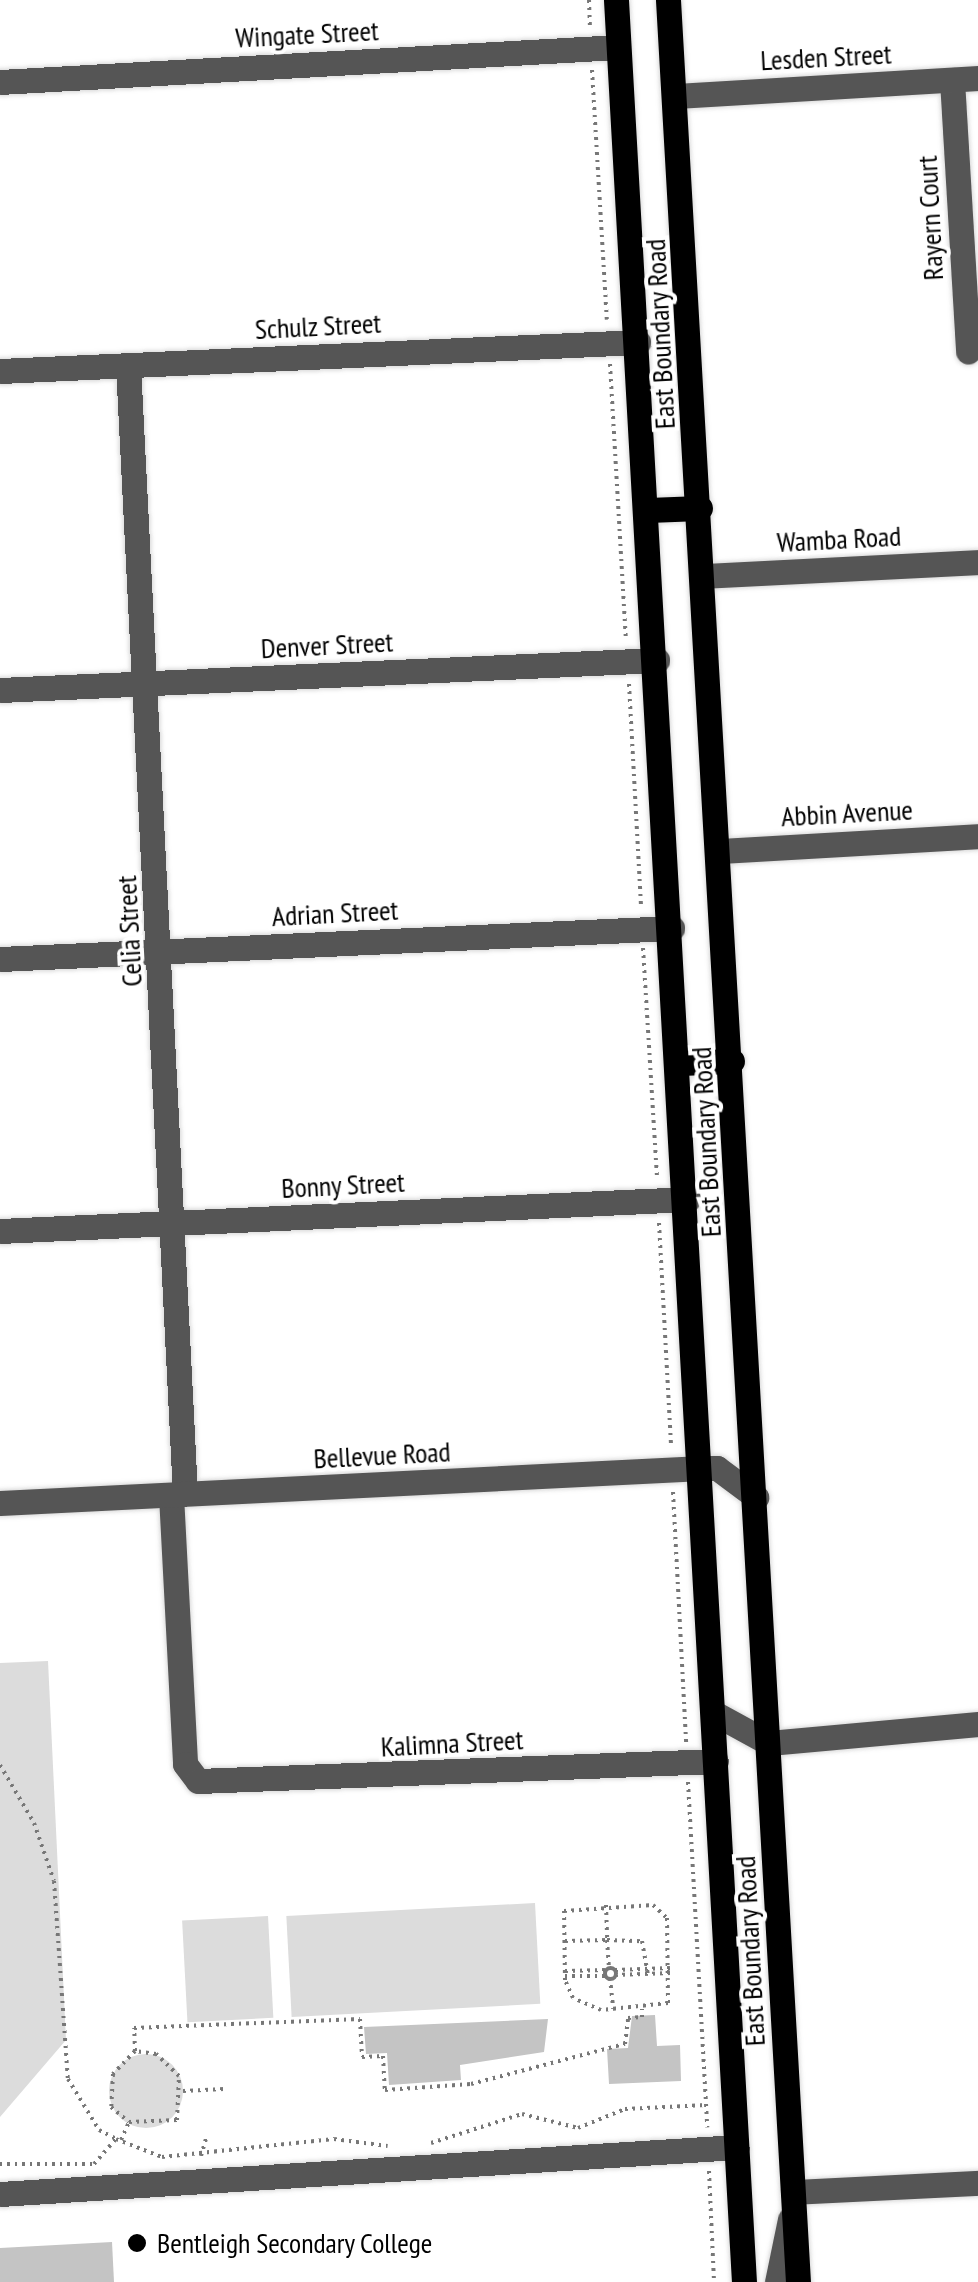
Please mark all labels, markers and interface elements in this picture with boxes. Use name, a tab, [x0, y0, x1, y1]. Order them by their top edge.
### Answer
street label: Wingate Street	[235, 13, 379, 55]
street label: Lesden Street	[760, 37, 892, 77]
street label: Rayern Court	[910, 155, 950, 281]
street label: East Boundary Road	[638, 238, 682, 430]
street label: Schulz Street	[254, 306, 382, 346]
street label: Wamba Road	[776, 519, 902, 559]
street label: Denver Street	[260, 625, 394, 665]
street label: Abbin Avenue	[780, 793, 914, 833]
street label: Celia Street	[109, 875, 149, 987]
street label: Adrian Street	[271, 893, 399, 933]
street label: East Boundary Road	[684, 1046, 728, 1238]
street label: Bonny Street	[280, 1165, 406, 1205]
street label: Bellevue Road	[313, 1435, 451, 1475]
street label: Kalimna Street	[380, 1722, 524, 1764]
street label: East Boundary Road	[728, 1855, 772, 2047]
place label: Bentleigh Secondary College	[157, 2226, 433, 2260]
marker: Bentleigh Secondary College	[126, 2232, 148, 2254]

